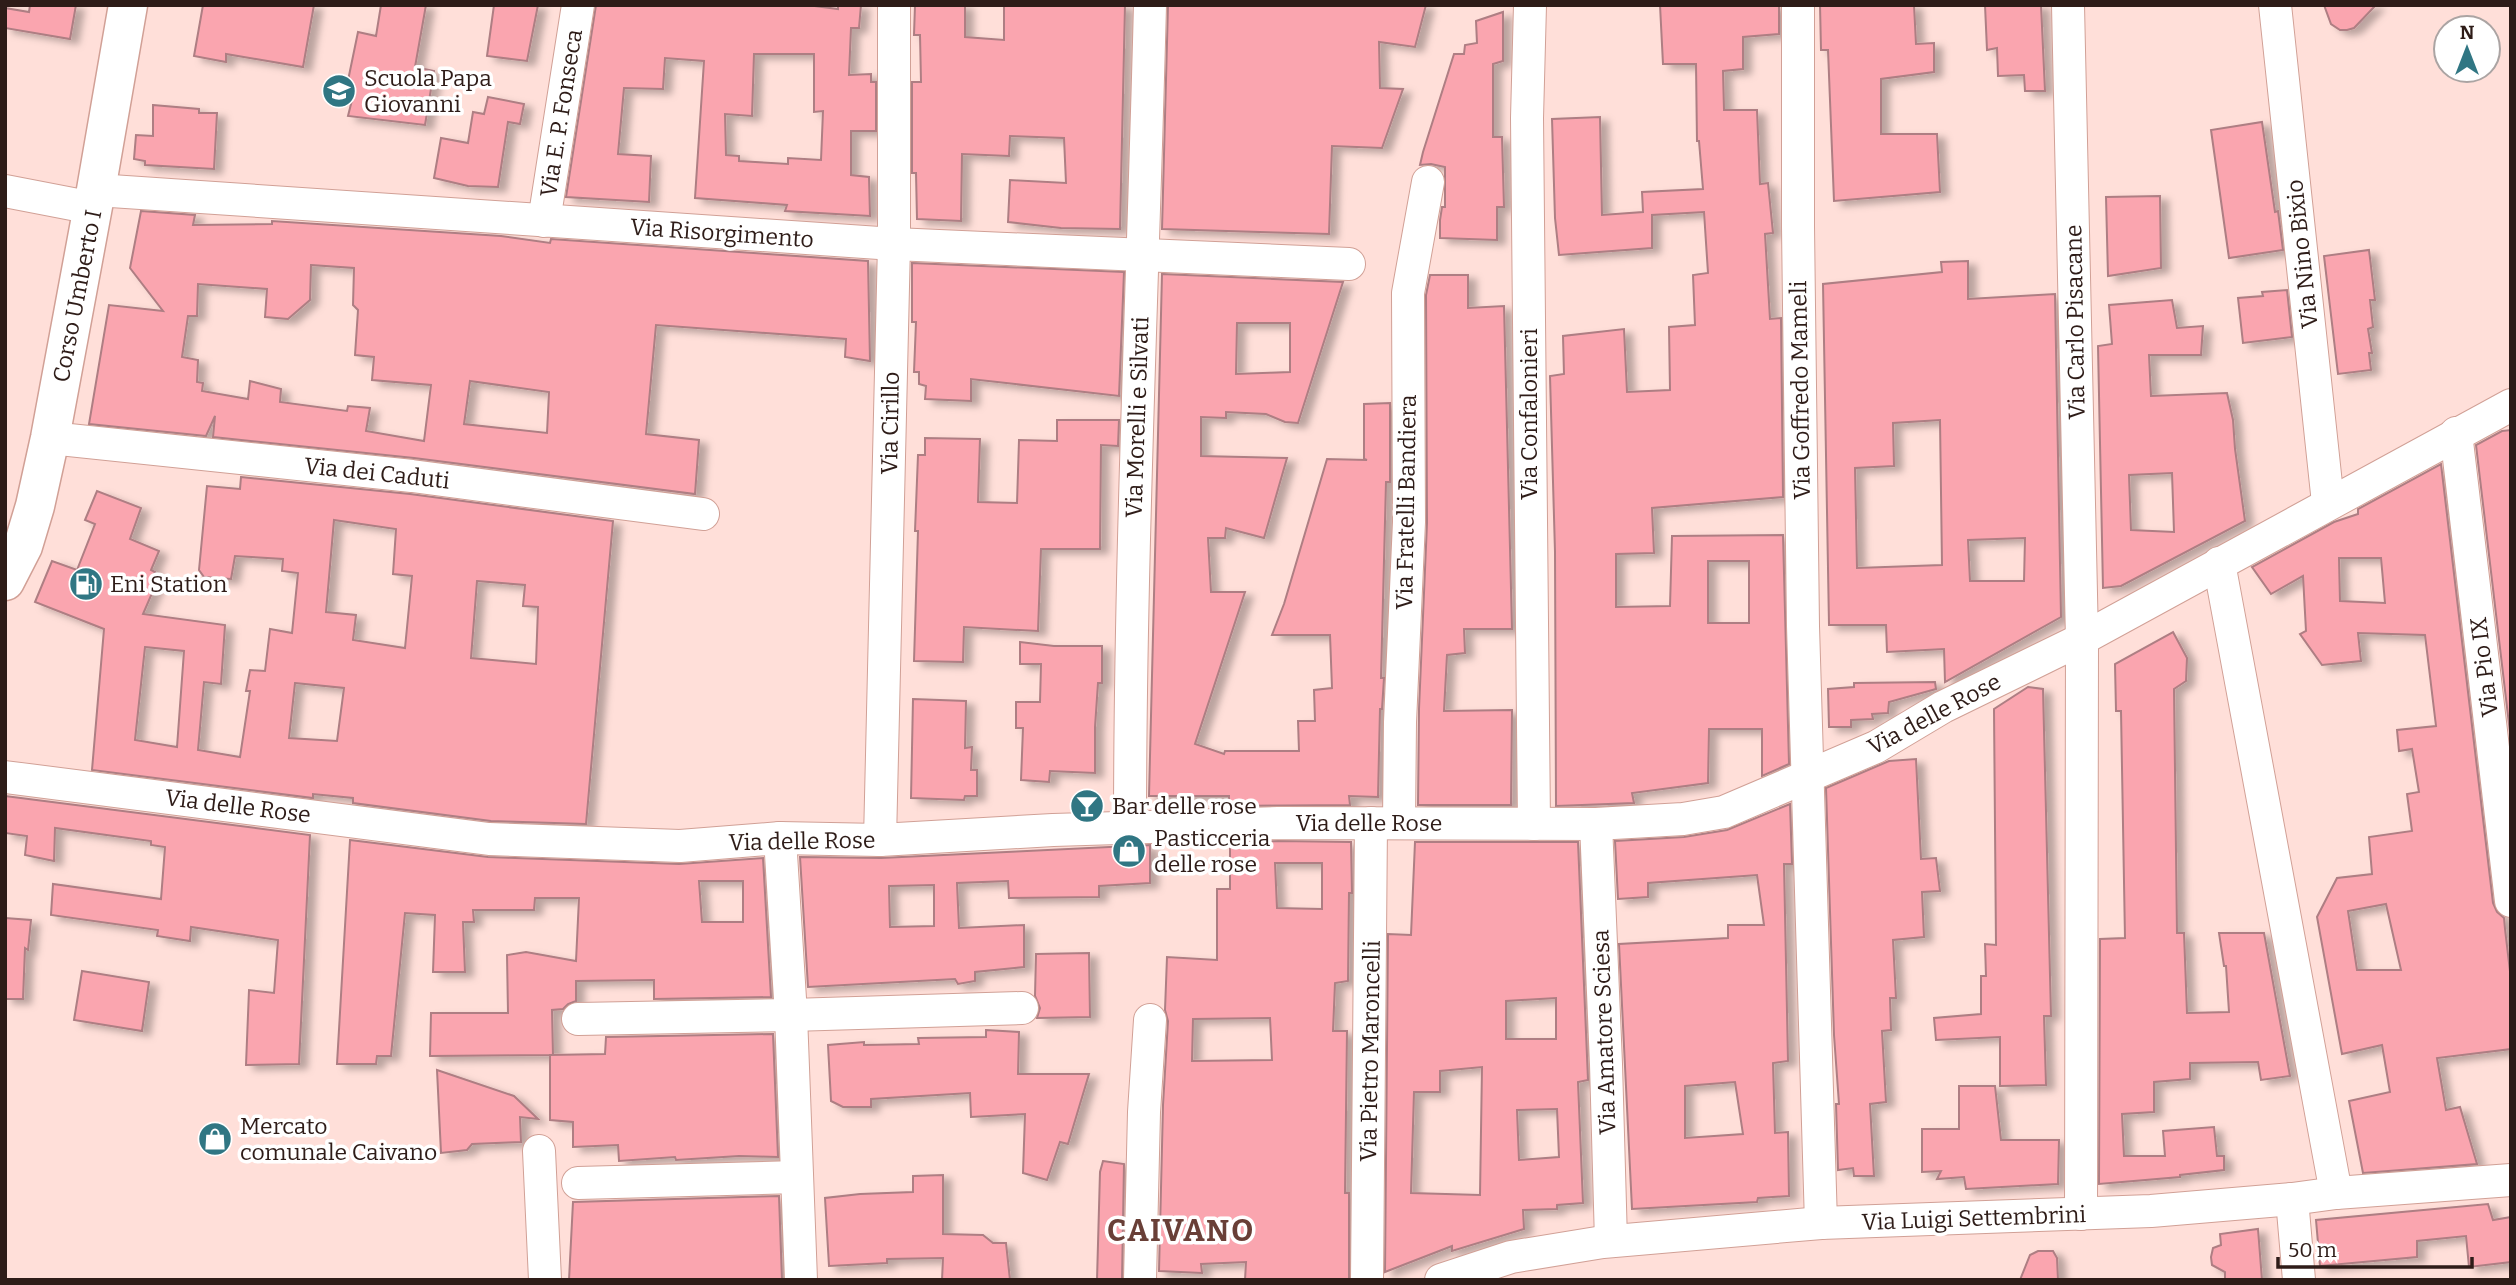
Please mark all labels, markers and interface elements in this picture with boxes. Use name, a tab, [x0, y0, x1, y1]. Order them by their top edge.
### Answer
north arrow	[2432, 14, 2502, 84]
text: N	[2460, 21, 2475, 44]
street label: Via E. P. Fonseca	[534, 27, 588, 199]
place label: Scuola Papa Giovanni	[364, 64, 492, 118]
school or university icon: Scuola Papa Giovanni	[320, 72, 358, 110]
street label: Via Nino Bixio	[2280, 178, 2324, 330]
street label: Corso Umberto I	[47, 207, 107, 385]
street label: Via Risorgimento	[629, 213, 815, 253]
street label: Via Carlo Pisacane	[2059, 224, 2091, 420]
street label: Via Goffredo Mameli	[1784, 280, 1816, 500]
street label: Via Morelli e Silvati	[1119, 316, 1155, 518]
street label: Via Confalonieri	[1515, 328, 1543, 500]
street label: Via Cirillo	[875, 371, 905, 475]
street label: Via Fratelli Bandiera	[1390, 394, 1422, 610]
street label: Via dei Caduti	[303, 451, 451, 495]
fuel station icon: Eni Station	[67, 565, 105, 603]
place label: Eni Station	[110, 570, 228, 598]
street label: Via Pio IX	[2464, 616, 2504, 718]
street label: Via delle Rose	[1863, 667, 2005, 761]
street label: Via delle Rose	[163, 783, 313, 829]
bar icon: Bar delle rose	[1068, 787, 1106, 825]
place label: Bar delle rose	[1112, 792, 1257, 820]
street label: Via delle Rose	[1296, 809, 1442, 837]
place label: Pasticceria delle rose	[1154, 824, 1271, 878]
street label: Via delle Rose	[728, 826, 876, 856]
shop icon: Pasticceria delle rose	[1110, 832, 1148, 870]
street label: Via Amatore Sciesa	[1586, 929, 1622, 1135]
street label: Via Pietro Maroncelli	[1354, 940, 1386, 1162]
place label: Mercato comunale Caivano	[240, 1112, 437, 1166]
shop icon: Mercato comunale Caivano	[196, 1120, 234, 1158]
street label: Via Luigi Settembrini	[1861, 1200, 2087, 1236]
district label: CAIVANO	[1107, 1213, 1255, 1249]
scale bar	[2278, 1226, 2472, 1270]
text: 50 m	[2288, 1237, 2337, 1263]

